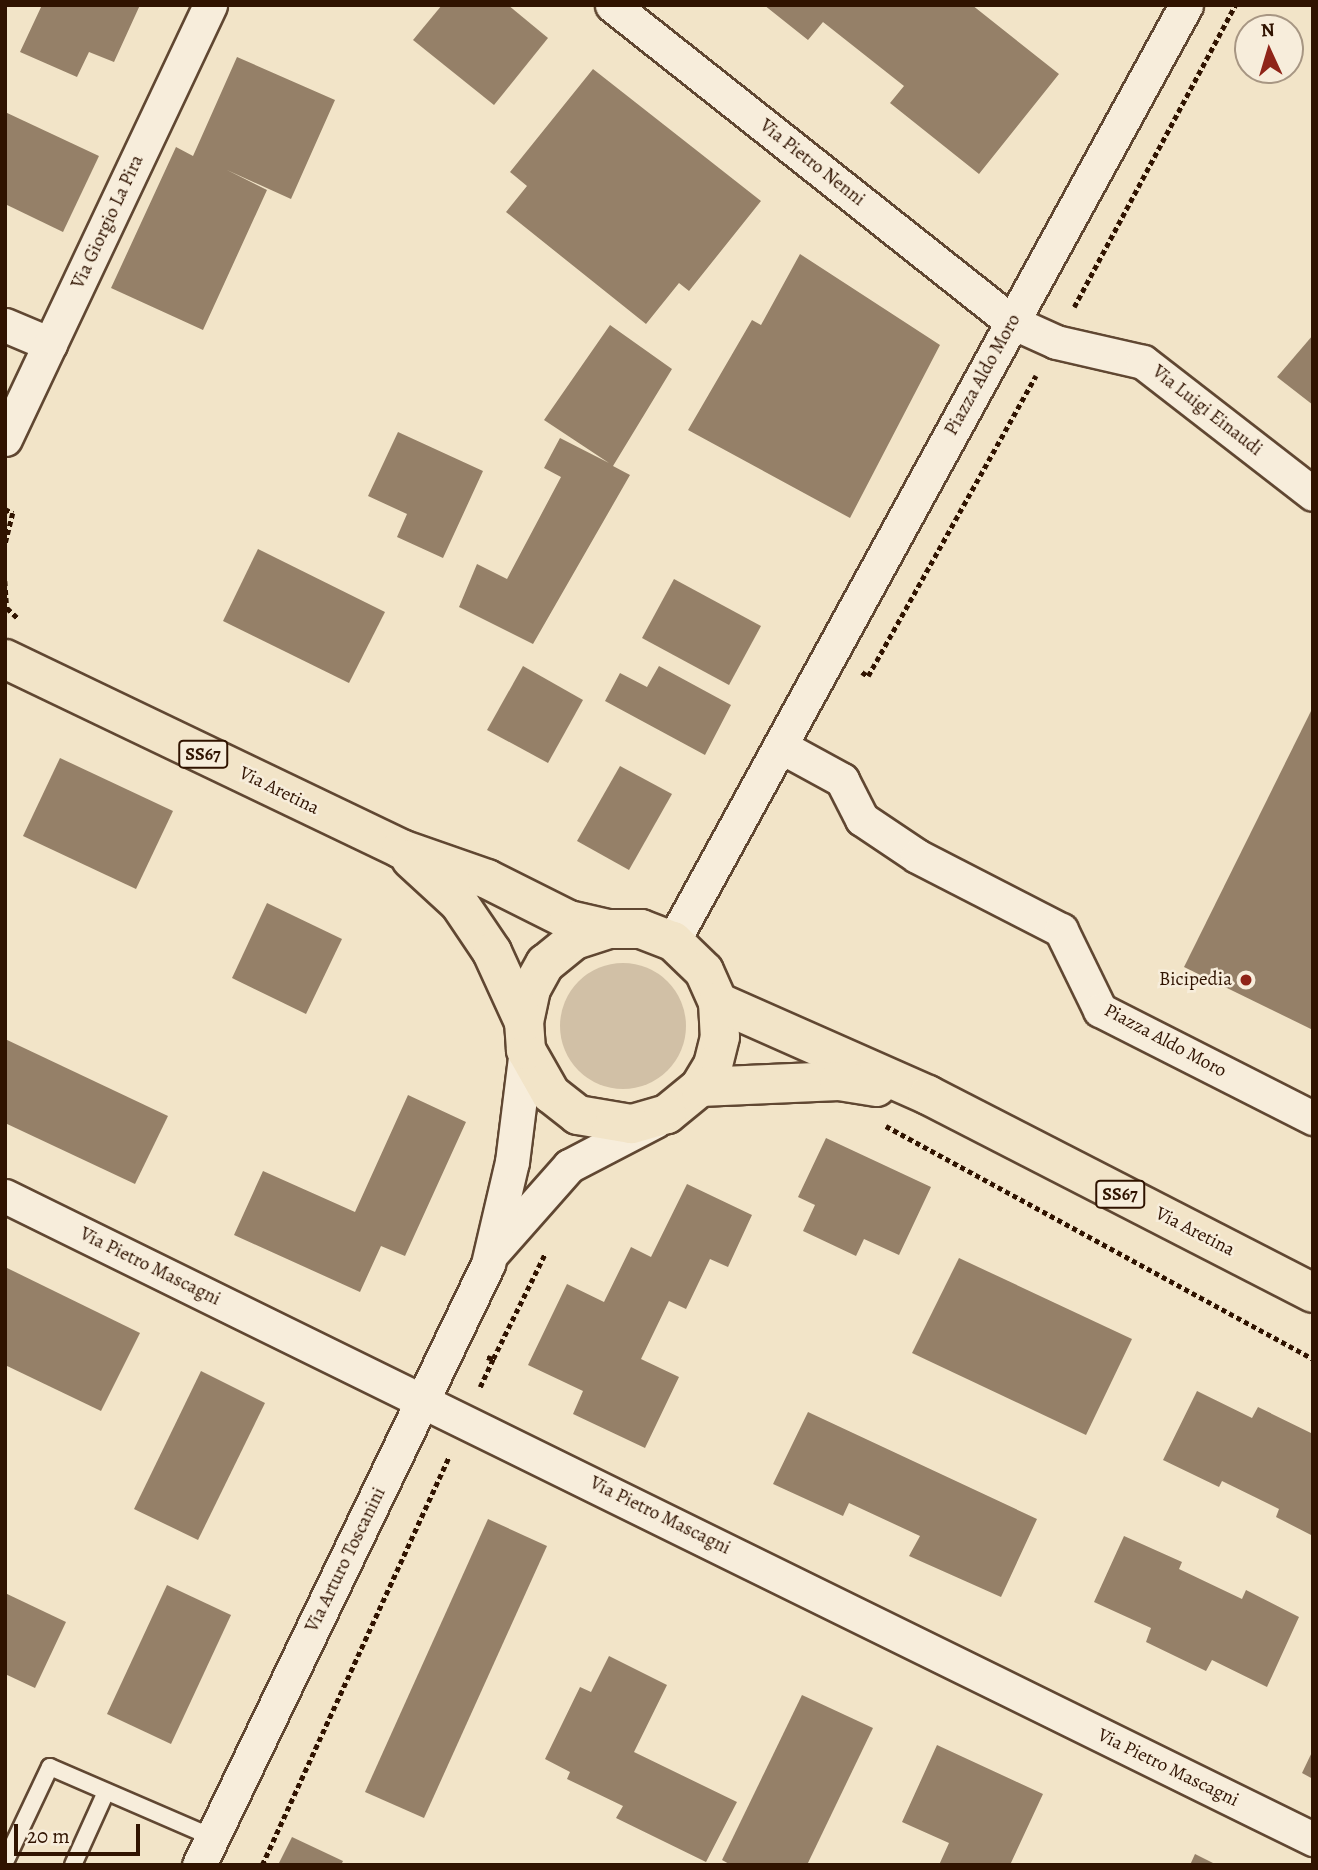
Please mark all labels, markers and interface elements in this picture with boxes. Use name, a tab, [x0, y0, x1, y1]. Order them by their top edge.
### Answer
north arrow	[1234, 14, 1304, 84]
text: N	[1260, 17, 1275, 43]
street label: Via Pietro Nenni	[755, 115, 869, 211]
street label: Via Giorgio La Pira	[67, 151, 149, 293]
street label: Piazza Aldo Moro	[940, 310, 1026, 440]
street label: Via Luigi Einaudi	[1147, 361, 1267, 461]
road number: SS67	[177, 740, 229, 768]
street label: Via Aretina	[235, 762, 323, 820]
place label: Bicipedia	[1159, 969, 1232, 991]
marker: Bicipedia	[1238, 972, 1254, 988]
street label: Piazza Aldo Moro	[1100, 999, 1230, 1083]
road number: SS67	[1094, 1180, 1146, 1209]
street label: Via Aretina	[1152, 1202, 1238, 1262]
street label: Via Pietro Mascagni	[76, 1223, 224, 1311]
street label: Via Pietro Mascagni	[586, 1472, 734, 1560]
street label: Via Arturo Toscanini	[301, 1484, 391, 1636]
street label: Via Pietro Mascagni	[1094, 1724, 1242, 1812]
scale bar	[18, 1811, 144, 1855]
text: 20 m	[27, 1822, 70, 1850]

